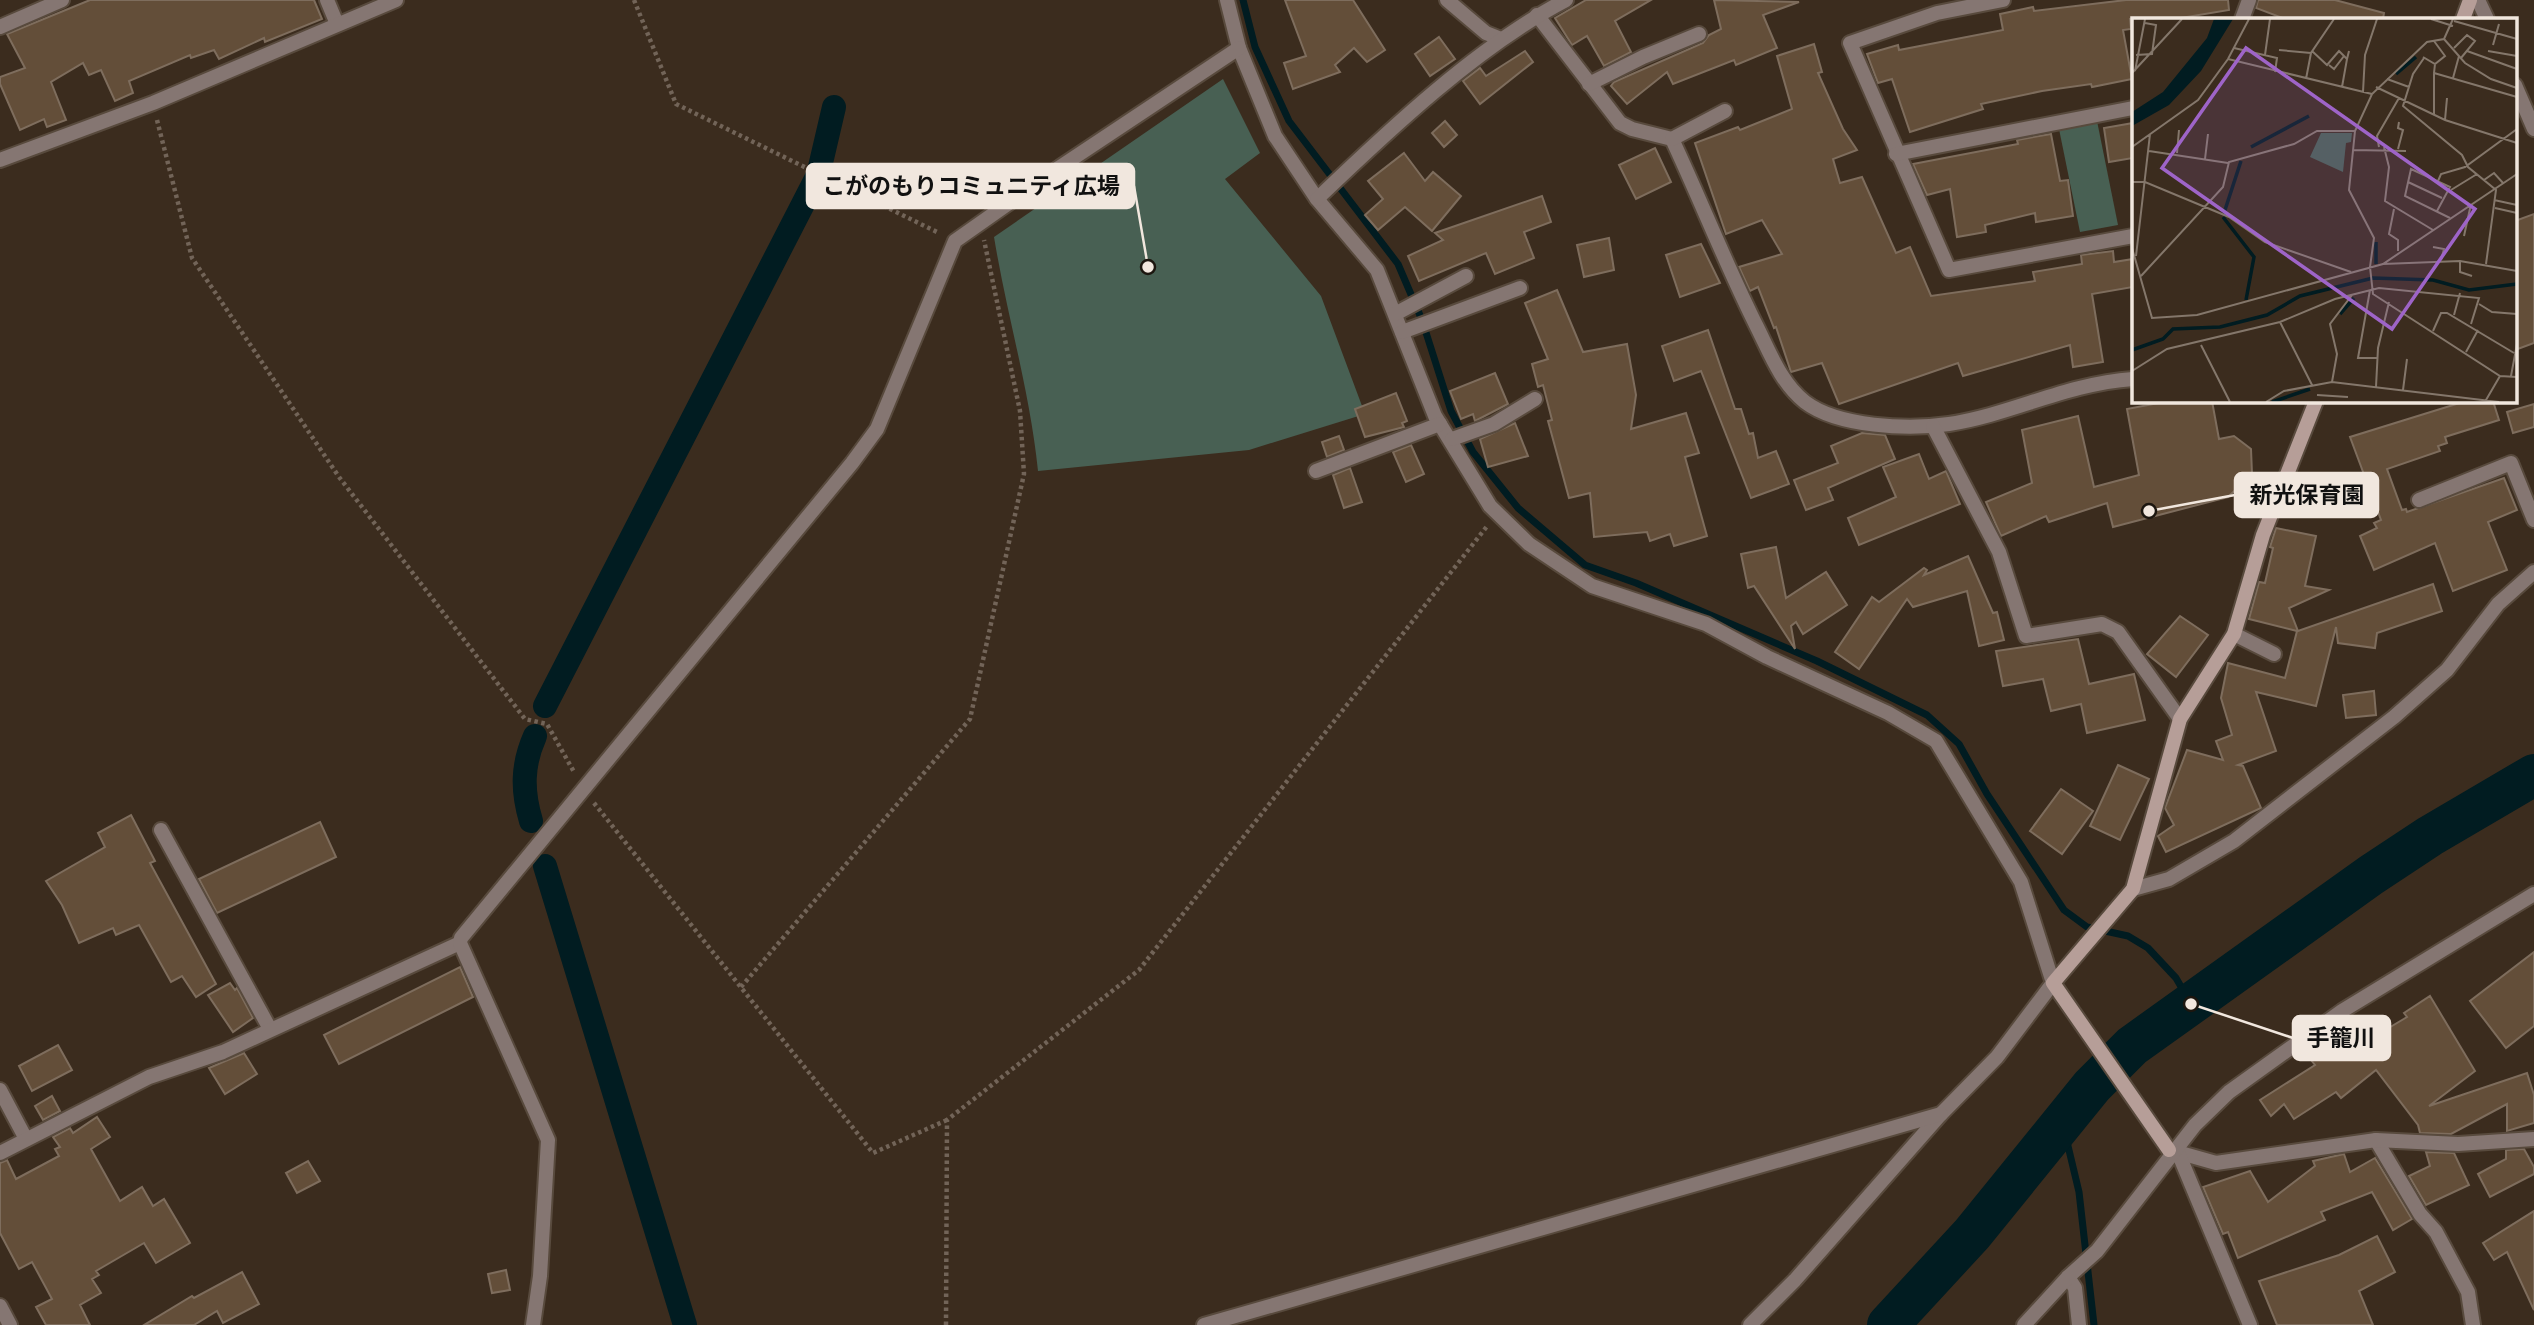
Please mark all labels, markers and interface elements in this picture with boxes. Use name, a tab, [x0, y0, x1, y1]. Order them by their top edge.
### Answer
inset map	[2132, 18, 2516, 402]
callout: こがのもりコミュニティ広場	[807, 164, 1134, 208]
text: こがのもりコミュニティ広場	[822, 170, 1120, 200]
callout: 新光保育園	[2235, 473, 2378, 517]
text: 新光保育園	[2250, 479, 2365, 509]
callout: 手籠川	[2293, 1016, 2390, 1060]
text: 手籠川	[2307, 1022, 2376, 1052]

